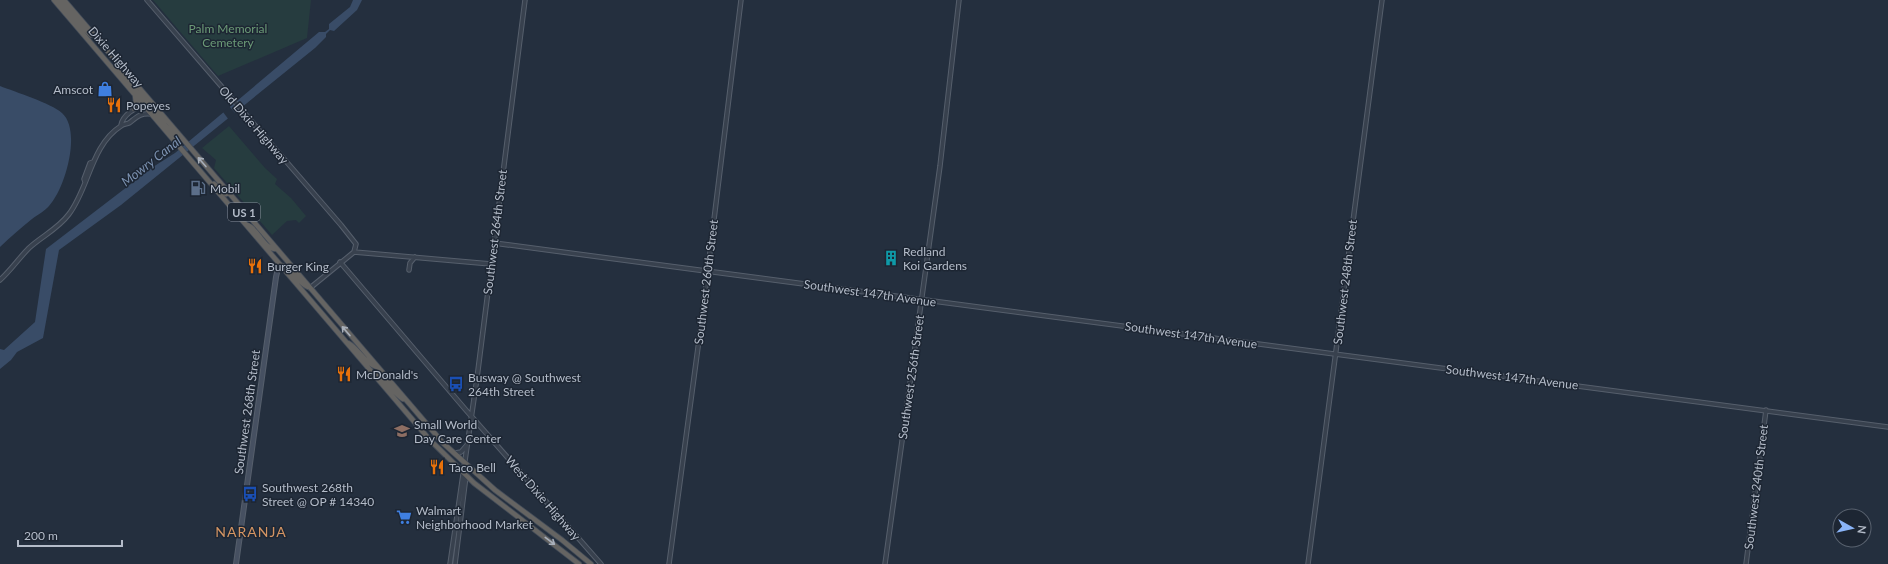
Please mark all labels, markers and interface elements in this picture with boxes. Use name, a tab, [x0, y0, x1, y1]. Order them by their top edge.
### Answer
park label: Palm Memorial Cemetery	[189, 21, 267, 50]
street label: Dixie Highway	[85, 23, 147, 91]
shop icon: Amscot	[96, 80, 114, 98]
place label: Amscot	[53, 82, 94, 97]
street label: Old Dixie Highway	[216, 83, 292, 168]
restaurant icon: Popeyes	[105, 96, 123, 114]
place label: Popeyes	[126, 98, 170, 113]
water label: Mowry Canal	[118, 133, 184, 189]
one-way arrow	[198, 157, 207, 167]
street label: Southwest 264th Street	[480, 168, 510, 295]
fuel station icon: Mobil	[189, 179, 207, 197]
place label: Mobil	[210, 181, 240, 196]
road number: US 1	[228, 203, 260, 221]
street label: Southwest 260th Street	[691, 218, 721, 345]
street label: Southwest 248th Street	[1330, 218, 1360, 345]
place label: Redland Koi Gardens	[903, 244, 967, 273]
building icon: Redland Koi Gardens	[882, 249, 900, 267]
restaurant icon: Burger King	[246, 257, 264, 275]
place label: Burger King	[267, 259, 329, 274]
street label: Southwest 147th Avenue	[803, 276, 937, 310]
street label: Southwest 256th Street	[895, 313, 927, 440]
street label: Southwest 147th Avenue	[1124, 318, 1258, 352]
one-way arrow	[342, 326, 351, 336]
street label: Southwest 268th Street	[231, 348, 263, 475]
street label: Southwest 147th Avenue	[1445, 361, 1579, 393]
restaurant icon: McDonald's	[335, 365, 353, 383]
place label: McDonald's	[356, 367, 418, 382]
place label: Busway @ Southwest 264th Street	[468, 370, 582, 399]
bus stop icon: Busway @ Southwest 264th Street	[447, 375, 465, 393]
place label: Small World Day Care Center	[414, 417, 502, 446]
school or university icon: Small World Day Care Center	[393, 422, 411, 440]
street label: Southwest 240th Street	[1741, 423, 1771, 550]
street label: West Dixie Highway	[502, 453, 584, 544]
restaurant icon: Taco Bell	[428, 458, 446, 476]
place label: Taco Bell	[449, 460, 496, 475]
place label: Southwest 268th Street @ OP # 14340	[262, 480, 374, 509]
bus stop icon: Southwest 268th Street @ OP # 14340	[241, 485, 259, 503]
place label: Walmart Neighborhood Market	[416, 503, 533, 532]
supermarket icon: Walmart Neighborhood Market	[395, 508, 413, 526]
north arrow	[1832, 508, 1872, 548]
scale bar	[18, 522, 122, 548]
district label: NARANJA	[215, 523, 287, 540]
text: N	[1855, 524, 1869, 535]
text: 200 m	[24, 528, 58, 543]
one-way arrow	[544, 536, 555, 545]

